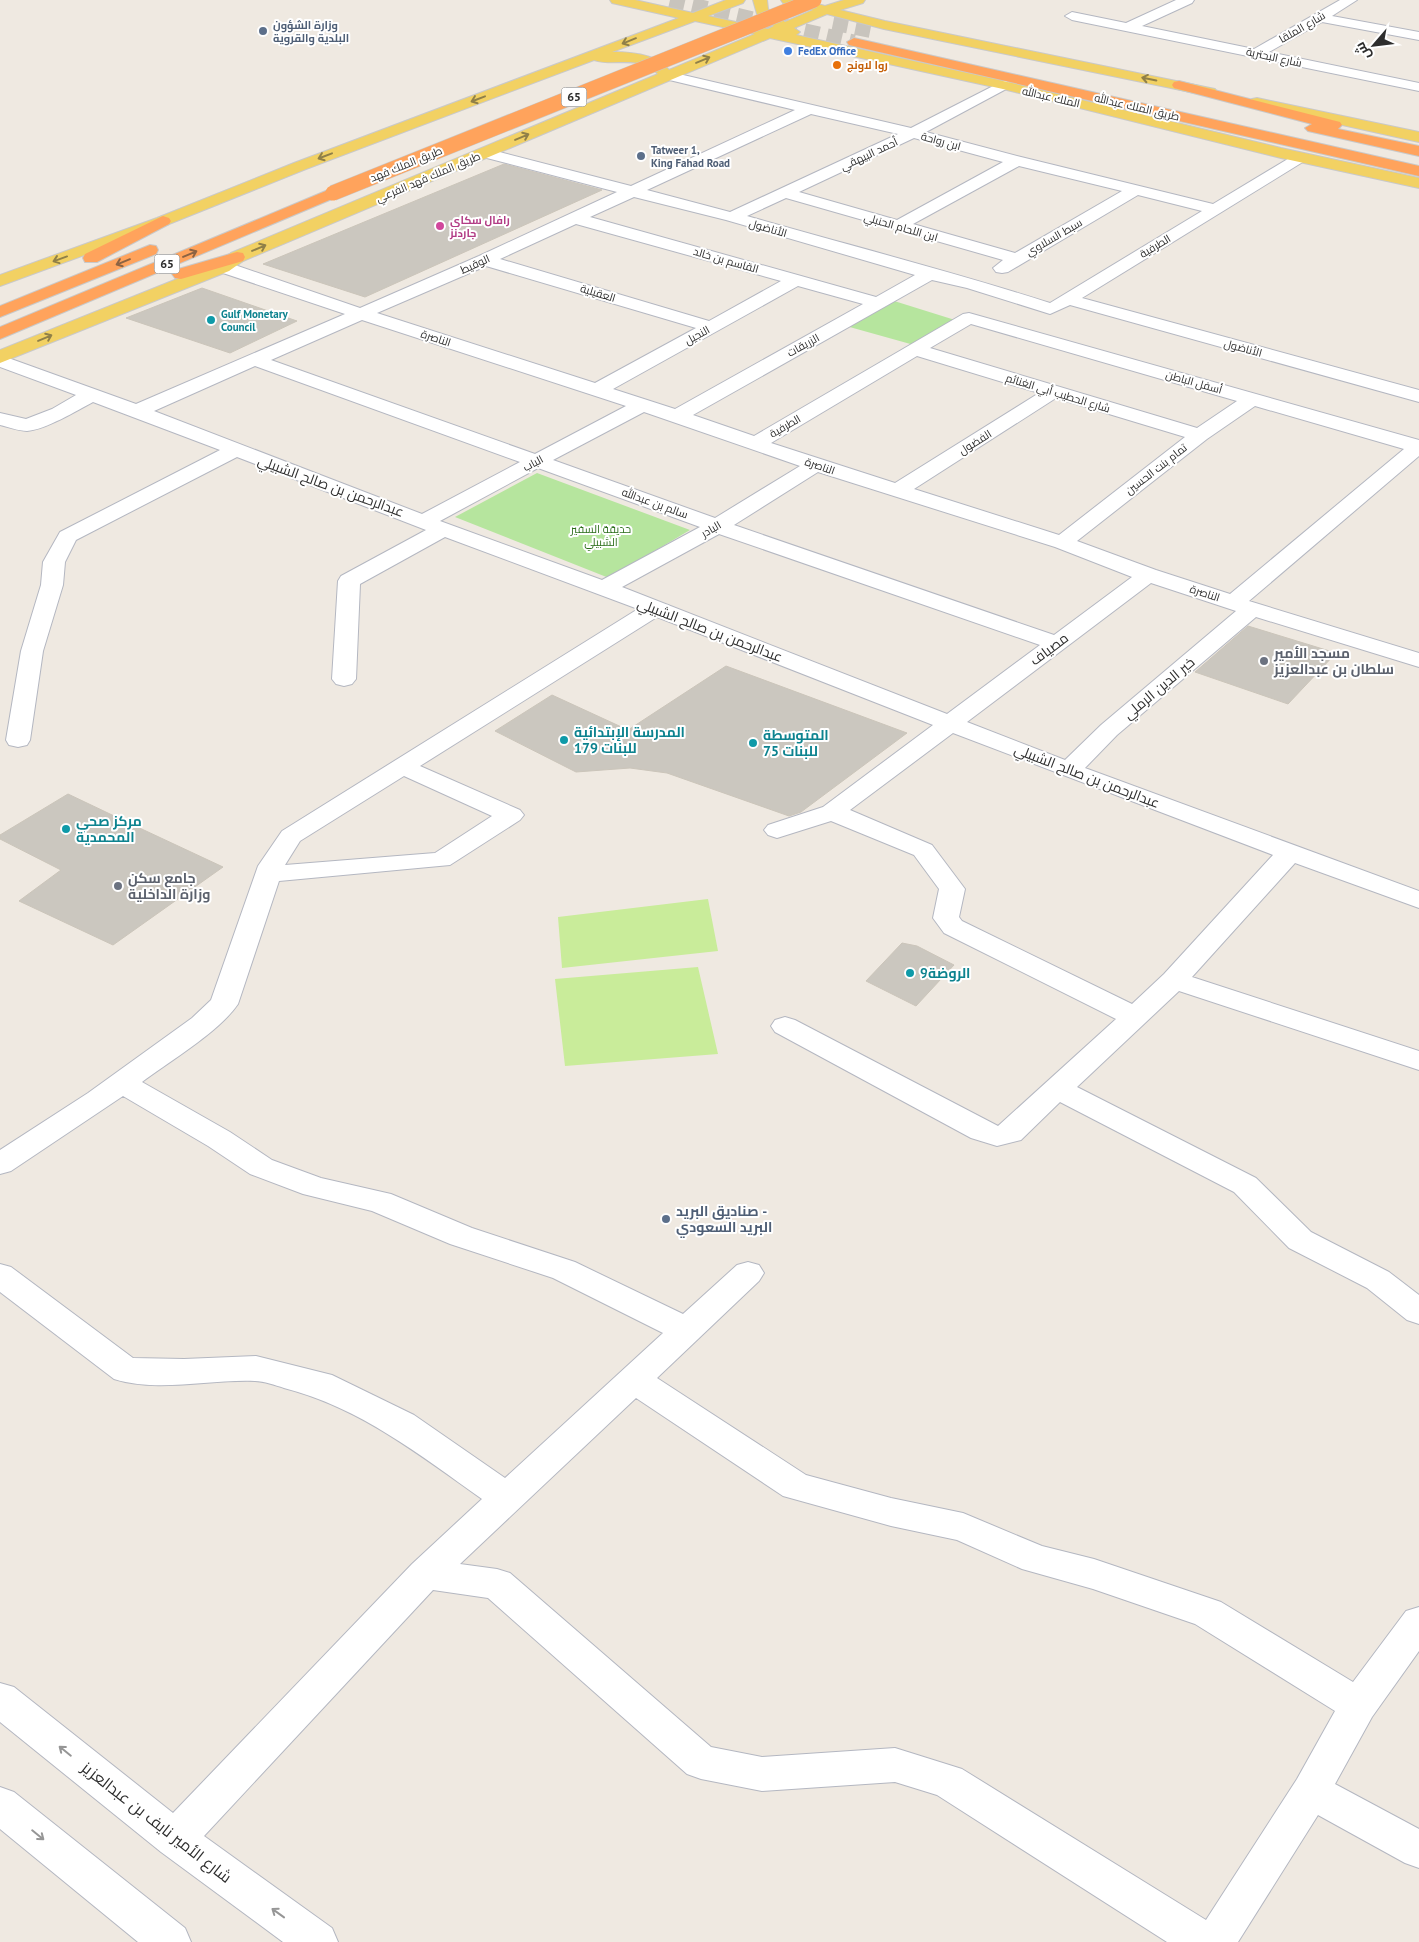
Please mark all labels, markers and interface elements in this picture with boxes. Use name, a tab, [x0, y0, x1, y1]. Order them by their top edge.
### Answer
street label: شارع الملقا	[1276, 8, 1328, 47]
place label: وزارة الشؤون البلدية والقروية	[273, 18, 349, 46]
north arrow	[1349, 20, 1399, 70]
marker: وزارة الشؤون البلدية والقروية	[257, 25, 269, 37]
one-way arrow	[622, 37, 637, 46]
text: ش	[1350, 39, 1375, 63]
place label: FedEx Office	[798, 44, 856, 58]
street label: شارع البحترية	[1245, 44, 1303, 71]
marker: FedEx Office	[782, 45, 794, 57]
one-way arrow	[695, 55, 710, 64]
place label: روا لاونج	[847, 58, 888, 73]
marker: روا لاونج	[831, 59, 843, 71]
one-way arrow	[1141, 74, 1157, 83]
street label: الملك عبدالله	[1021, 83, 1081, 110]
road number: 65	[562, 88, 586, 106]
street label: طريق الملك عبدالله	[1093, 89, 1181, 124]
one-way arrow	[470, 95, 486, 104]
street label: ابن رواحة	[919, 129, 963, 153]
one-way arrow	[513, 132, 529, 141]
street label: أحمد البيهقي	[838, 135, 901, 175]
street label: طريق الملك فهد	[368, 143, 444, 185]
place label: Tatweer 1, King Fahad Road	[651, 143, 730, 170]
street label: طريق الملك فهد الفرعي	[374, 149, 483, 207]
marker: Tatweer 1, King Fahad Road	[635, 150, 647, 162]
one-way arrow	[318, 152, 334, 161]
street label: ابن اللحام الحنبلي	[862, 210, 940, 246]
place label: رافال سكاي جاردنز	[449, 213, 510, 240]
street label: سبط السلاوي	[1023, 215, 1086, 260]
street label: الأناضول	[747, 216, 789, 240]
marker: رافال سكاي جاردنز	[434, 220, 446, 232]
street label: الطرفية	[1137, 231, 1173, 261]
one-way arrow	[251, 243, 266, 252]
street label: القاسم بن خالد	[691, 244, 760, 277]
one-way arrow	[182, 249, 197, 258]
street label: الوقيط	[458, 251, 492, 277]
road number: 65	[154, 254, 180, 274]
one-way arrow	[53, 255, 68, 264]
one-way arrow	[116, 257, 131, 267]
street label: العقيلية	[579, 281, 617, 305]
place label: Gulf Monetary Council	[221, 307, 289, 334]
marker: Gulf Monetary Council	[205, 314, 217, 326]
street label: النجيل	[682, 322, 712, 348]
street label: الناصرة	[419, 327, 453, 349]
street label: الزريقات	[784, 330, 822, 360]
one-way arrow	[37, 333, 52, 342]
street label: الأناضول	[1222, 336, 1264, 360]
street label: أسفل الباطن	[1164, 367, 1224, 397]
street label: شارع الحطيب أبي الغنائم	[1004, 370, 1112, 417]
street label: الطرفية	[767, 411, 803, 441]
street label: الفضول	[956, 427, 994, 457]
street label: تمام بنت الحسين	[1122, 441, 1190, 498]
street label: عبدالرحمن بن صالح الشبيلي	[254, 451, 407, 524]
street label: الباب	[520, 452, 546, 474]
street label: الناصرة	[803, 454, 837, 478]
street label: سالم بن عبدالله	[620, 484, 690, 522]
street label: البادر	[698, 518, 723, 541]
park label: حديقة السفير الشبيلي	[570, 522, 631, 551]
street label: الناصرة	[1188, 582, 1222, 604]
street label: عبدالرحمن بن صالح الشبيلي	[634, 594, 785, 669]
street label: مصياف	[1026, 629, 1072, 669]
place label: ٍمسجد الأمير سلطان بن عبدالعزيز	[1273, 644, 1394, 678]
street label: خير الدين الرملي	[1120, 653, 1200, 725]
marker: ٍمسجد الأمير سلطان بن عبدالعزيز	[1258, 655, 1270, 667]
place label: المدرسة الإبتدائية 179 للبنات	[574, 723, 685, 757]
place label: المتوسطة 75 للبنات	[763, 726, 829, 760]
marker: المدرسة الإبتدائية 179 للبنات	[558, 734, 570, 746]
marker: المتوسطة 75 للبنات	[747, 737, 759, 749]
street label: عبدالرحمن بن صالح الشبيلي	[1011, 740, 1162, 815]
place label: مركز صحي المحمدية	[76, 812, 142, 846]
marker: مركز صحي المحمدية	[60, 823, 72, 835]
place label: جامع سكن وزارة الداخلية	[128, 869, 210, 903]
marker: جامع سكن وزارة الداخلية	[112, 880, 124, 892]
place label: الروضة9	[920, 964, 971, 982]
marker: الروضة9	[904, 967, 916, 979]
place label: صناديق البريد - البريد السعودي	[676, 1202, 772, 1238]
marker: صناديق البريد - البريد السعودي	[660, 1213, 672, 1225]
one-way arrow	[59, 1746, 72, 1757]
street label: شارع الأمير نايف بن عبدالعزيز	[76, 1757, 236, 1888]
one-way arrow	[31, 1830, 44, 1841]
one-way arrow	[271, 1908, 285, 1918]

